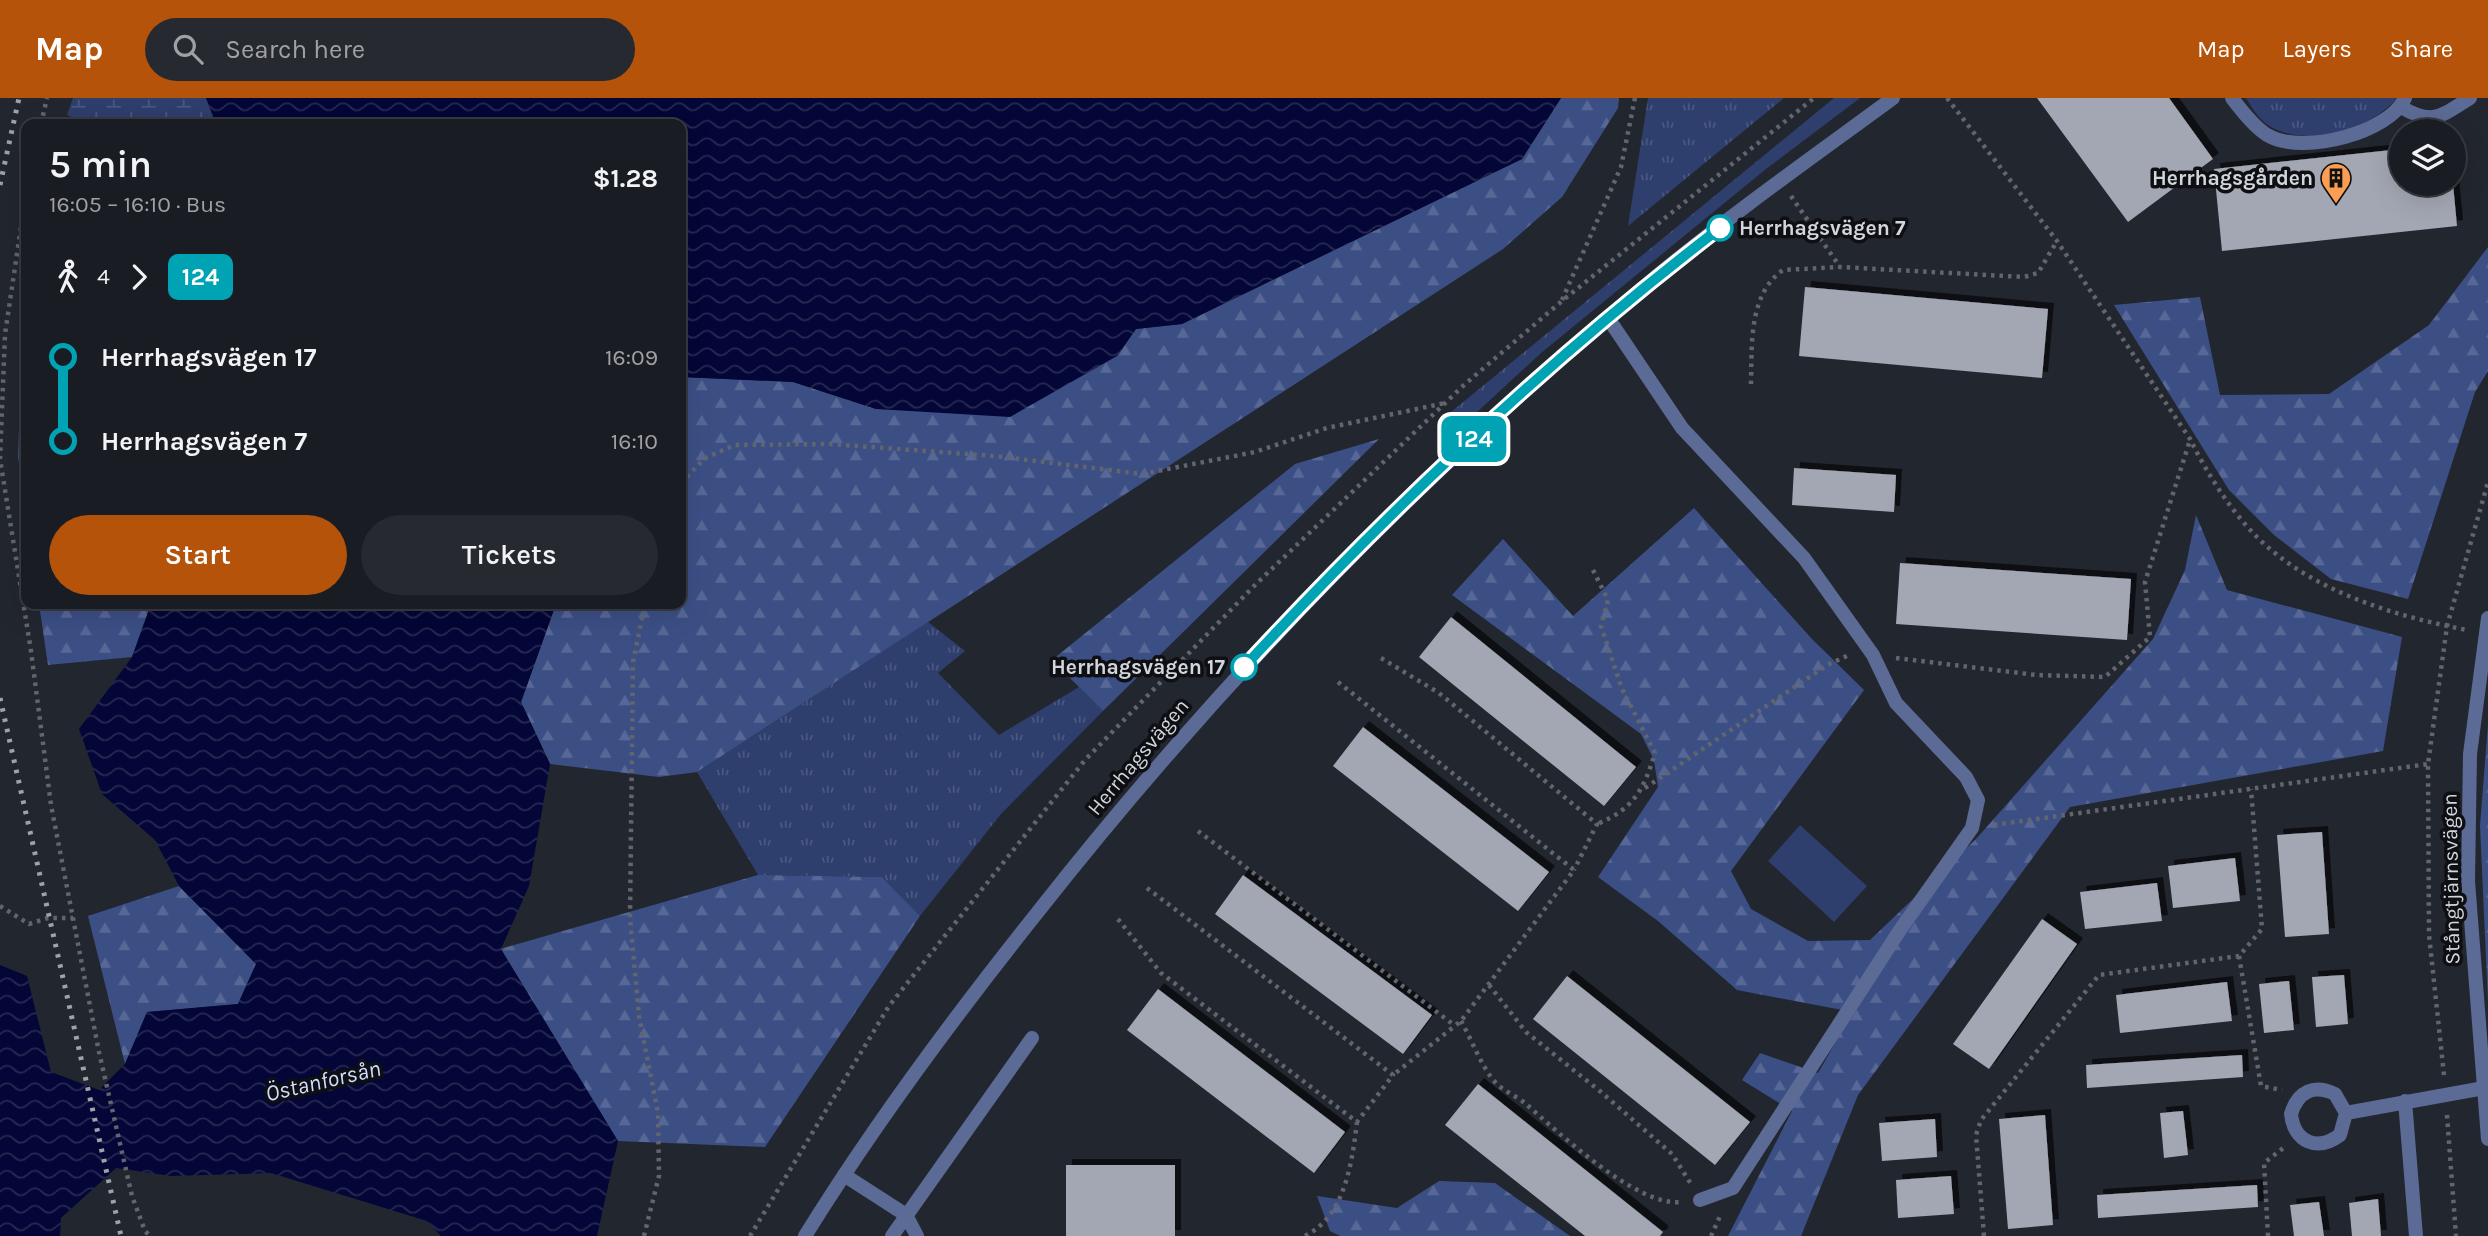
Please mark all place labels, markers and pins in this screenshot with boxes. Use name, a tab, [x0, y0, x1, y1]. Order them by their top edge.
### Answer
building icon: Herrhagsgården	[2319, 161, 2353, 205]
place label: Herrhagsgården	[2152, 166, 2313, 190]
marker: Herrhagsvägen 7	[1707, 215, 1733, 241]
place label: Herrhagsvägen 7	[1739, 216, 1906, 240]
marker: Herrhagsvägen 17	[1231, 654, 1257, 680]
place label: Herrhagsvägen 17	[1051, 655, 1226, 679]

